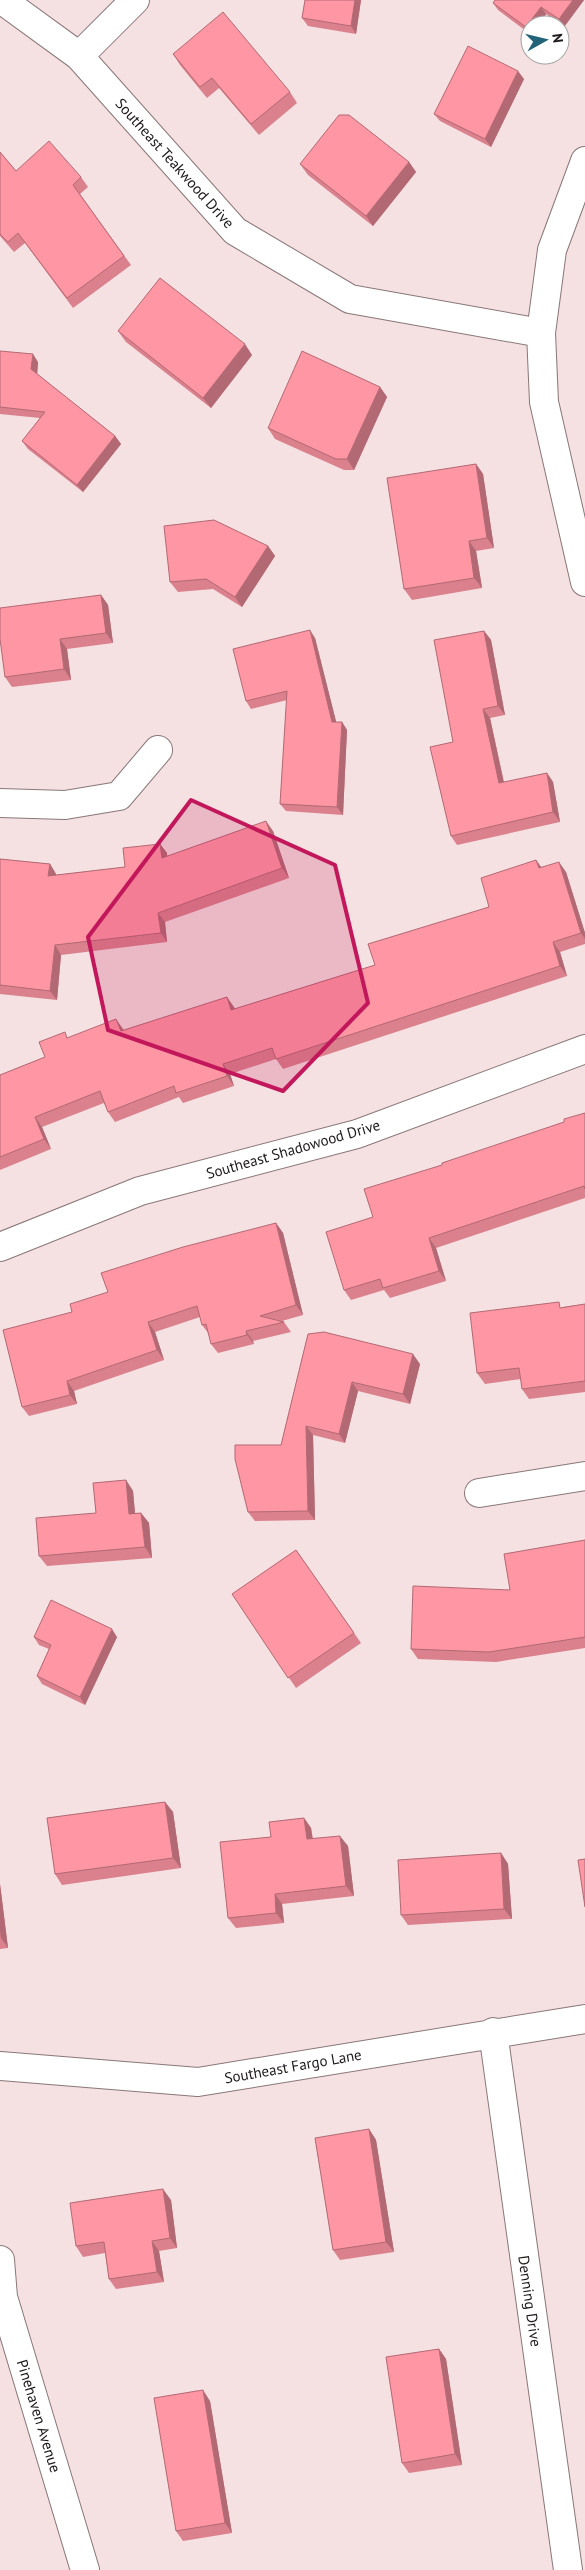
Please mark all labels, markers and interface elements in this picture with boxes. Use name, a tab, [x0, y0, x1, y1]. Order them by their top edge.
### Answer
north arrow	[520, 15, 570, 65]
text: N	[548, 32, 567, 44]
street label: Southeast Teakwood Drive	[112, 94, 238, 232]
street label: Southeast Shadowood Drive	[204, 1115, 382, 1183]
street label: Southeast Fargo Lane	[223, 2045, 363, 2087]
street label: Denning Drive	[514, 2254, 546, 2348]
street label: Pinehaven Avenue	[13, 2357, 65, 2475]

